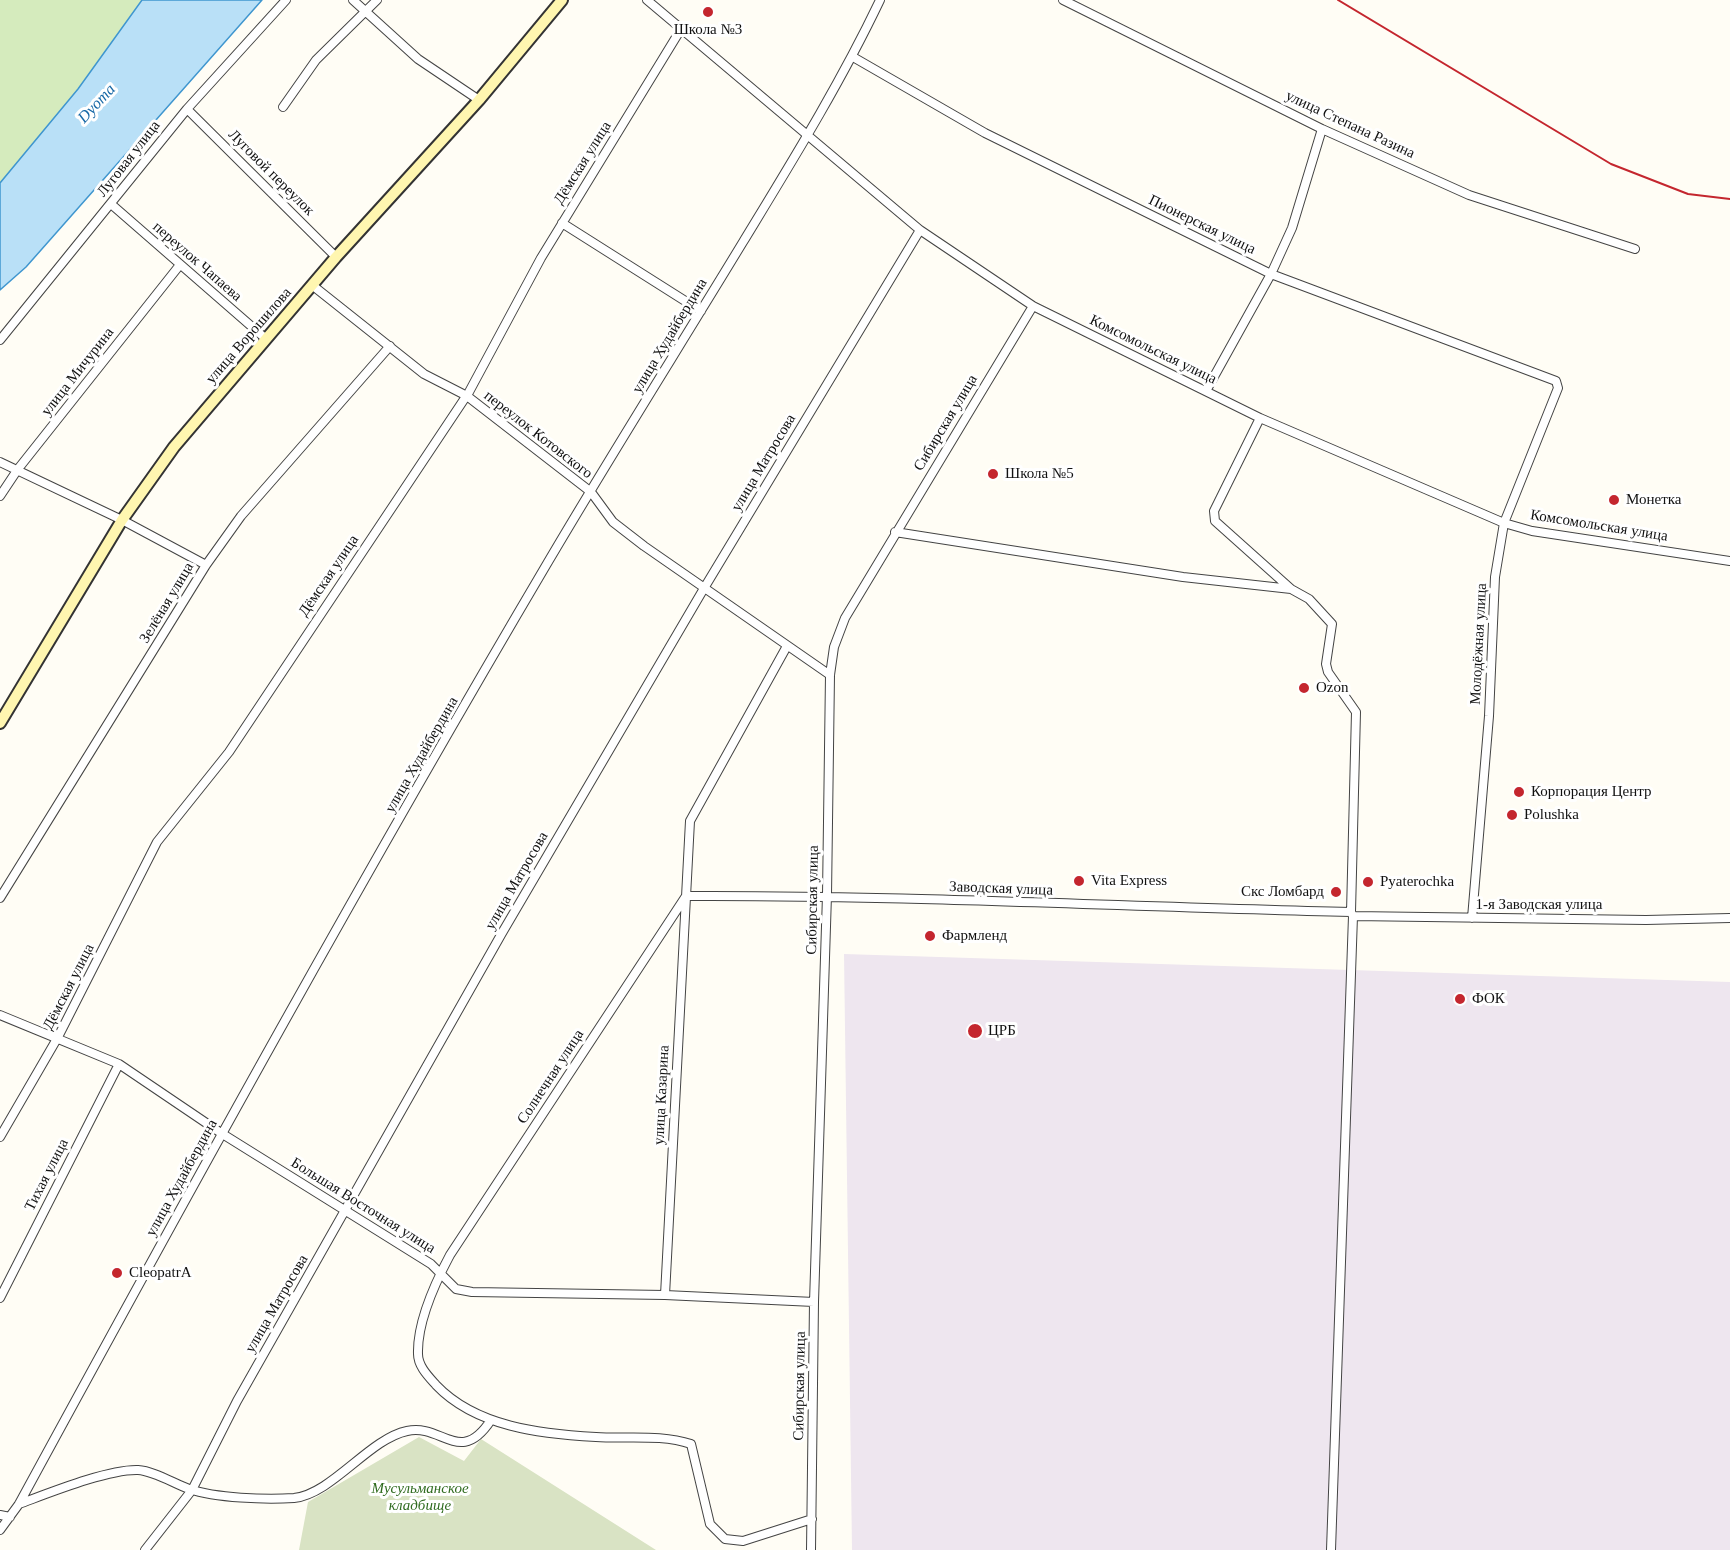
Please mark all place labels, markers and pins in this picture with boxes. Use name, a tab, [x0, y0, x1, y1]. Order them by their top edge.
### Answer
marker: Школа №3	[701, 5, 715, 19]
place label: Школа №3	[674, 21, 742, 39]
place label: Школа №5	[1005, 465, 1074, 483]
marker: Школа №5	[986, 467, 1000, 481]
place label: Монетка	[1626, 491, 1681, 509]
marker: Монетка	[1607, 493, 1621, 507]
place label: Ozon	[1316, 679, 1348, 697]
marker: Ozon	[1297, 681, 1311, 695]
place label: Корпорация Центр	[1531, 783, 1651, 801]
marker: Корпорация Центр	[1512, 785, 1526, 799]
place label: Polushka	[1524, 806, 1579, 824]
marker: Polushka	[1505, 808, 1519, 822]
place label: Vita Express	[1091, 872, 1167, 890]
place label: Pyaterochka	[1380, 873, 1454, 891]
marker: Vita Express	[1072, 874, 1086, 888]
marker: Pyaterochka	[1361, 875, 1375, 889]
place label: Скс Ломбард	[1241, 883, 1324, 901]
marker: Скс Ломбард	[1329, 885, 1343, 899]
place label: Фармленд	[942, 927, 1007, 945]
marker: Фармленд	[923, 929, 937, 943]
place label: ФОК	[1472, 990, 1505, 1008]
marker: ФОК	[1453, 992, 1467, 1006]
marker: ЦРБ	[966, 1022, 984, 1040]
place label: ЦРБ	[988, 1022, 1016, 1040]
place label: CleopatrA	[129, 1264, 191, 1282]
marker: CleopatrA	[110, 1266, 124, 1280]

